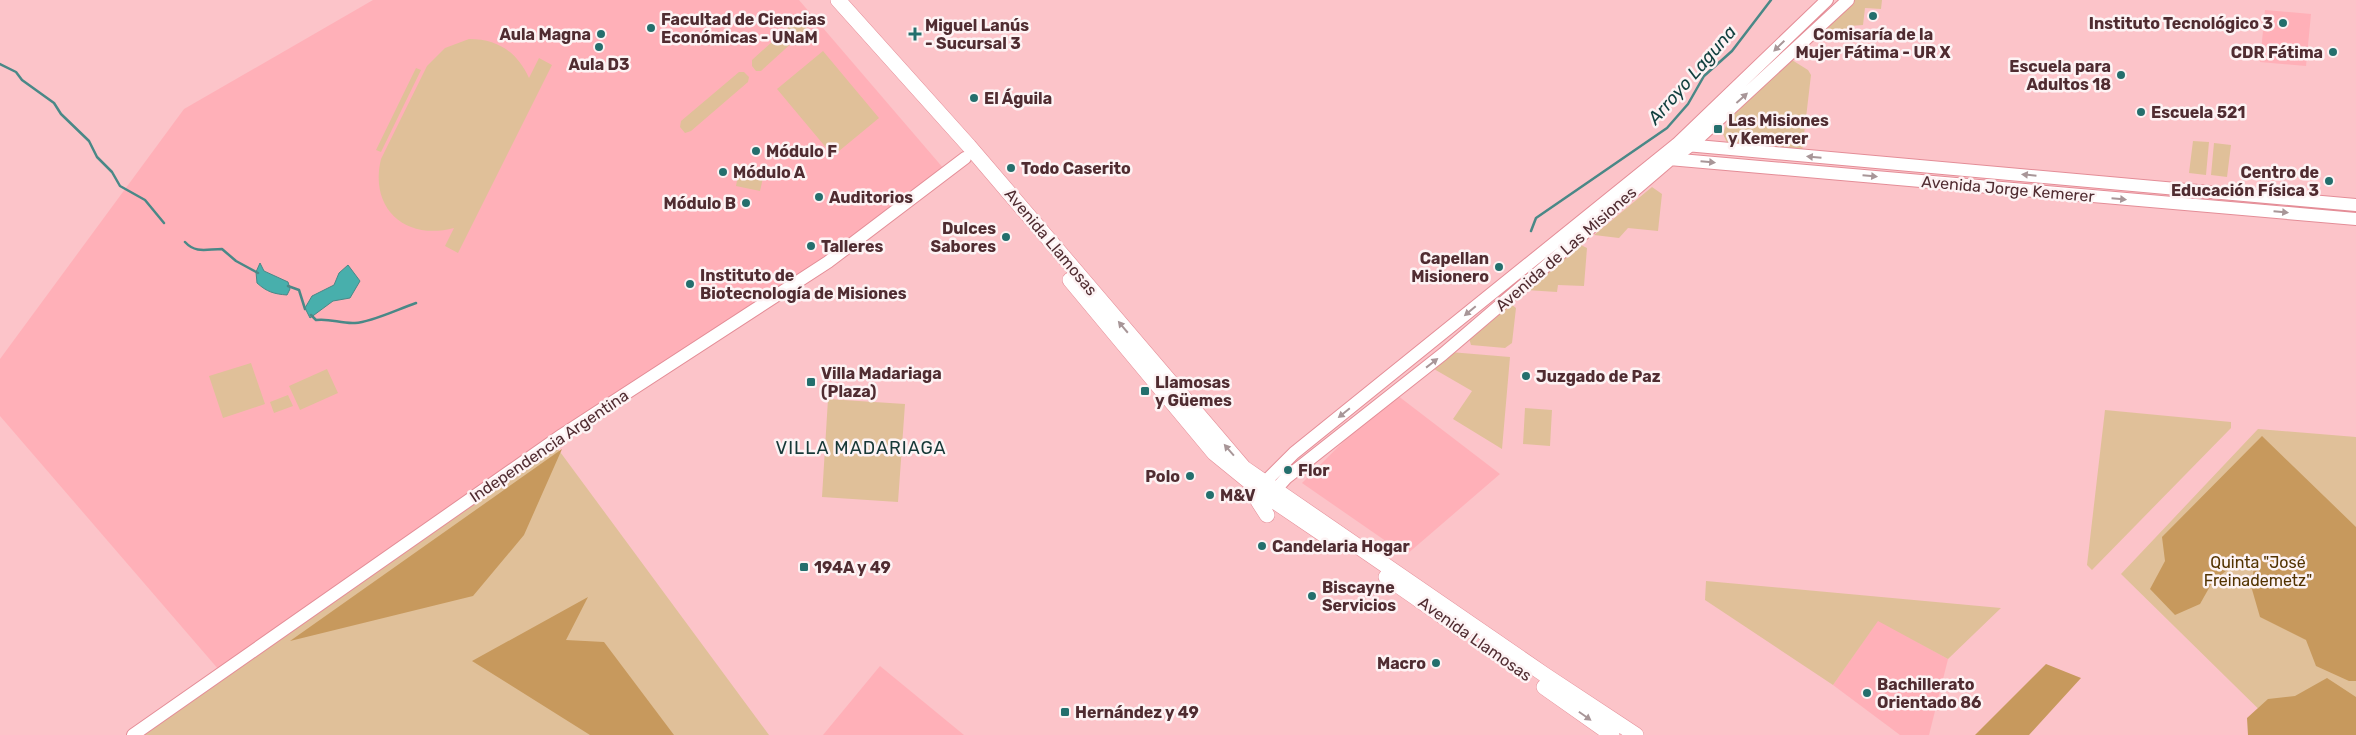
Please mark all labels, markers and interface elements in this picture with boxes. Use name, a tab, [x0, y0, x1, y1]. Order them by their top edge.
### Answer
place label: Facultad de Ciencias Económicas - UNaM	[661, 10, 826, 47]
marker: Comisaría de la Mujer Fátima - UR X	[1867, 10, 1879, 22]
place label: Instituto Tecnológico 3	[2089, 14, 2273, 33]
place label: Miguel Lanús - Sucursal 3	[925, 16, 1029, 53]
marker: Instituto Tecnológico 3	[2277, 17, 2289, 29]
water label: Arroyo Laguna	[1642, 21, 1741, 130]
marker: Facultad de Ciencias Económicas - UNaM	[645, 22, 657, 34]
place label: Aula Magna	[499, 25, 591, 44]
place label: Comisaría de la Mujer Fátima - UR X	[1795, 25, 1951, 62]
marker: Aula Magna	[595, 28, 607, 40]
marker: Miguel Lanús - Sucursal 3	[909, 28, 921, 40]
one-way arrow	[1773, 40, 1785, 52]
marker: Aula D3	[593, 41, 605, 53]
place label: CDR Fátima	[2231, 43, 2323, 62]
marker: CDR Fátima	[2327, 46, 2339, 58]
place label: Aula D3	[568, 55, 630, 74]
place label: Escuela para Adultos 18	[2009, 57, 2111, 94]
marker: Escuela para Adultos 18	[2115, 69, 2127, 81]
place label: El Águila	[984, 88, 1052, 108]
marker: El Águila	[968, 92, 980, 104]
one-way arrow	[1735, 92, 1747, 104]
place label: Escuela 521	[2151, 103, 2245, 122]
marker: Escuela 521	[2135, 106, 2147, 118]
place label: Las Misiones y Kemerer	[1728, 111, 1829, 148]
marker: Las Misiones y Kemerer	[1712, 123, 1724, 135]
place label: Módulo F	[766, 142, 837, 161]
marker: Módulo F	[750, 145, 762, 157]
one-way arrow	[1806, 153, 1822, 161]
one-way arrow	[1700, 158, 1716, 166]
place label: Todo Caserito	[1021, 159, 1131, 178]
marker: Todo Caserito	[1005, 162, 1017, 174]
place label: Módulo A	[733, 163, 806, 182]
place label: Centro de Educación Física 3	[2171, 163, 2319, 200]
marker: Módulo A	[717, 166, 729, 178]
one-way arrow	[2020, 171, 2036, 179]
street label: Avenida Jorge Kemerer	[1921, 172, 2095, 206]
one-way arrow	[1862, 173, 1878, 181]
marker: Centro de Educación Física 3	[2323, 175, 2335, 187]
street label: Avenida de Las Misiones	[1492, 183, 1640, 315]
street label: Avenida Llamosas	[1001, 185, 1101, 299]
place label: Auditorios	[829, 188, 913, 207]
marker: Auditorios	[813, 191, 825, 203]
place label: Módulo B	[664, 194, 736, 213]
one-way arrow	[2111, 195, 2127, 203]
marker: Módulo B	[740, 197, 752, 209]
one-way arrow	[2273, 209, 2289, 217]
place label: Dulces Sabores	[931, 219, 996, 256]
marker: Dulces Sabores	[1000, 231, 1012, 243]
place label: Talleres	[821, 237, 883, 256]
marker: Talleres	[805, 240, 817, 252]
place label: Capellan Misionero	[1411, 249, 1489, 286]
marker: Capellan Misionero	[1493, 261, 1505, 273]
place label: Instituto de Biotecnología de Misiones	[700, 266, 907, 303]
marker: Instituto de Biotecnología de Misiones	[684, 278, 696, 290]
one-way arrow	[1464, 306, 1477, 317]
one-way arrow	[1117, 321, 1129, 333]
one-way arrow	[1425, 357, 1438, 368]
place label: Villa Madariaga (Plaza)	[821, 364, 942, 401]
place label: Juzgado de Paz	[1536, 367, 1661, 386]
marker: Juzgado de Paz	[1520, 370, 1532, 382]
place label: Llamosas y Güemes	[1155, 373, 1232, 410]
marker: Villa Madariaga (Plaza)	[805, 376, 817, 388]
marker: Llamosas y Güemes	[1139, 385, 1151, 397]
street label: Independencia Argentina	[466, 386, 632, 506]
one-way arrow	[1338, 408, 1351, 419]
district label: VILLA MADARIAGA	[775, 437, 947, 459]
one-way arrow	[1224, 444, 1235, 456]
place label: Flor	[1298, 461, 1330, 480]
marker: Flor	[1282, 464, 1294, 476]
place label: Polo	[1145, 467, 1180, 486]
marker: Polo	[1184, 470, 1196, 482]
place label: M&V	[1220, 486, 1256, 505]
marker: M&V	[1204, 489, 1216, 501]
place label: Candelaria Hogar	[1272, 537, 1411, 556]
marker: Candelaria Hogar	[1256, 540, 1268, 552]
park label: Quinta "José Freinademetz"	[2204, 553, 2312, 590]
place label: 194A y 49	[814, 558, 891, 577]
marker: 194A y 49	[798, 561, 810, 573]
place label: Biscayne Servicios	[1322, 578, 1396, 615]
marker: Biscayne Servicios	[1306, 590, 1318, 602]
street label: Avenida Llamosas	[1415, 593, 1535, 685]
place label: Macro	[1377, 654, 1426, 673]
marker: Macro	[1430, 657, 1442, 669]
place label: Bachillerato Orientado 86	[1877, 675, 1981, 712]
marker: Bachillerato Orientado 86	[1861, 687, 1873, 699]
place label: Hernández y 49	[1075, 703, 1199, 722]
marker: Hernández y 49	[1059, 706, 1071, 718]
one-way arrow	[1578, 711, 1592, 721]

